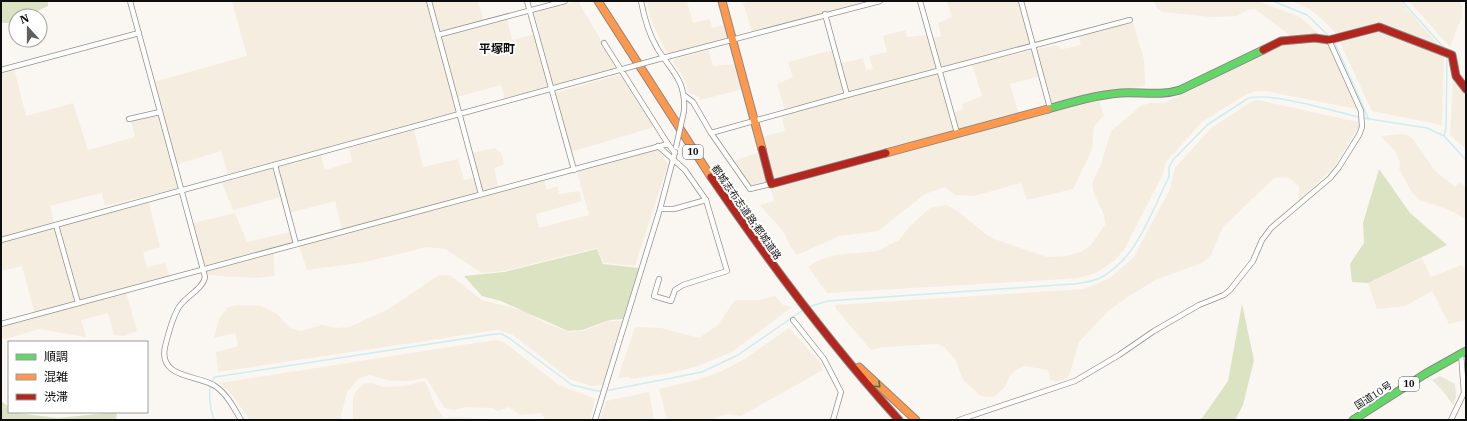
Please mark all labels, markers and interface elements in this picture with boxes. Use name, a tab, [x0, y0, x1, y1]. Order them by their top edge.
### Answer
north arrow	[8, 8, 48, 48]
text: N	[18, 10, 31, 27]
district label: 平塚町	[479, 41, 515, 56]
road number: 10	[683, 145, 703, 159]
street label: 都城志布志道路;都城道路	[709, 162, 784, 262]
legend	[8, 341, 148, 413]
text: 順調	[44, 349, 68, 364]
text: 混雑	[44, 369, 68, 384]
road number: 10	[1399, 377, 1419, 391]
street label: 国道10号	[1352, 379, 1394, 412]
one-way arrow	[873, 380, 881, 387]
text: 渋滞	[44, 389, 68, 404]

